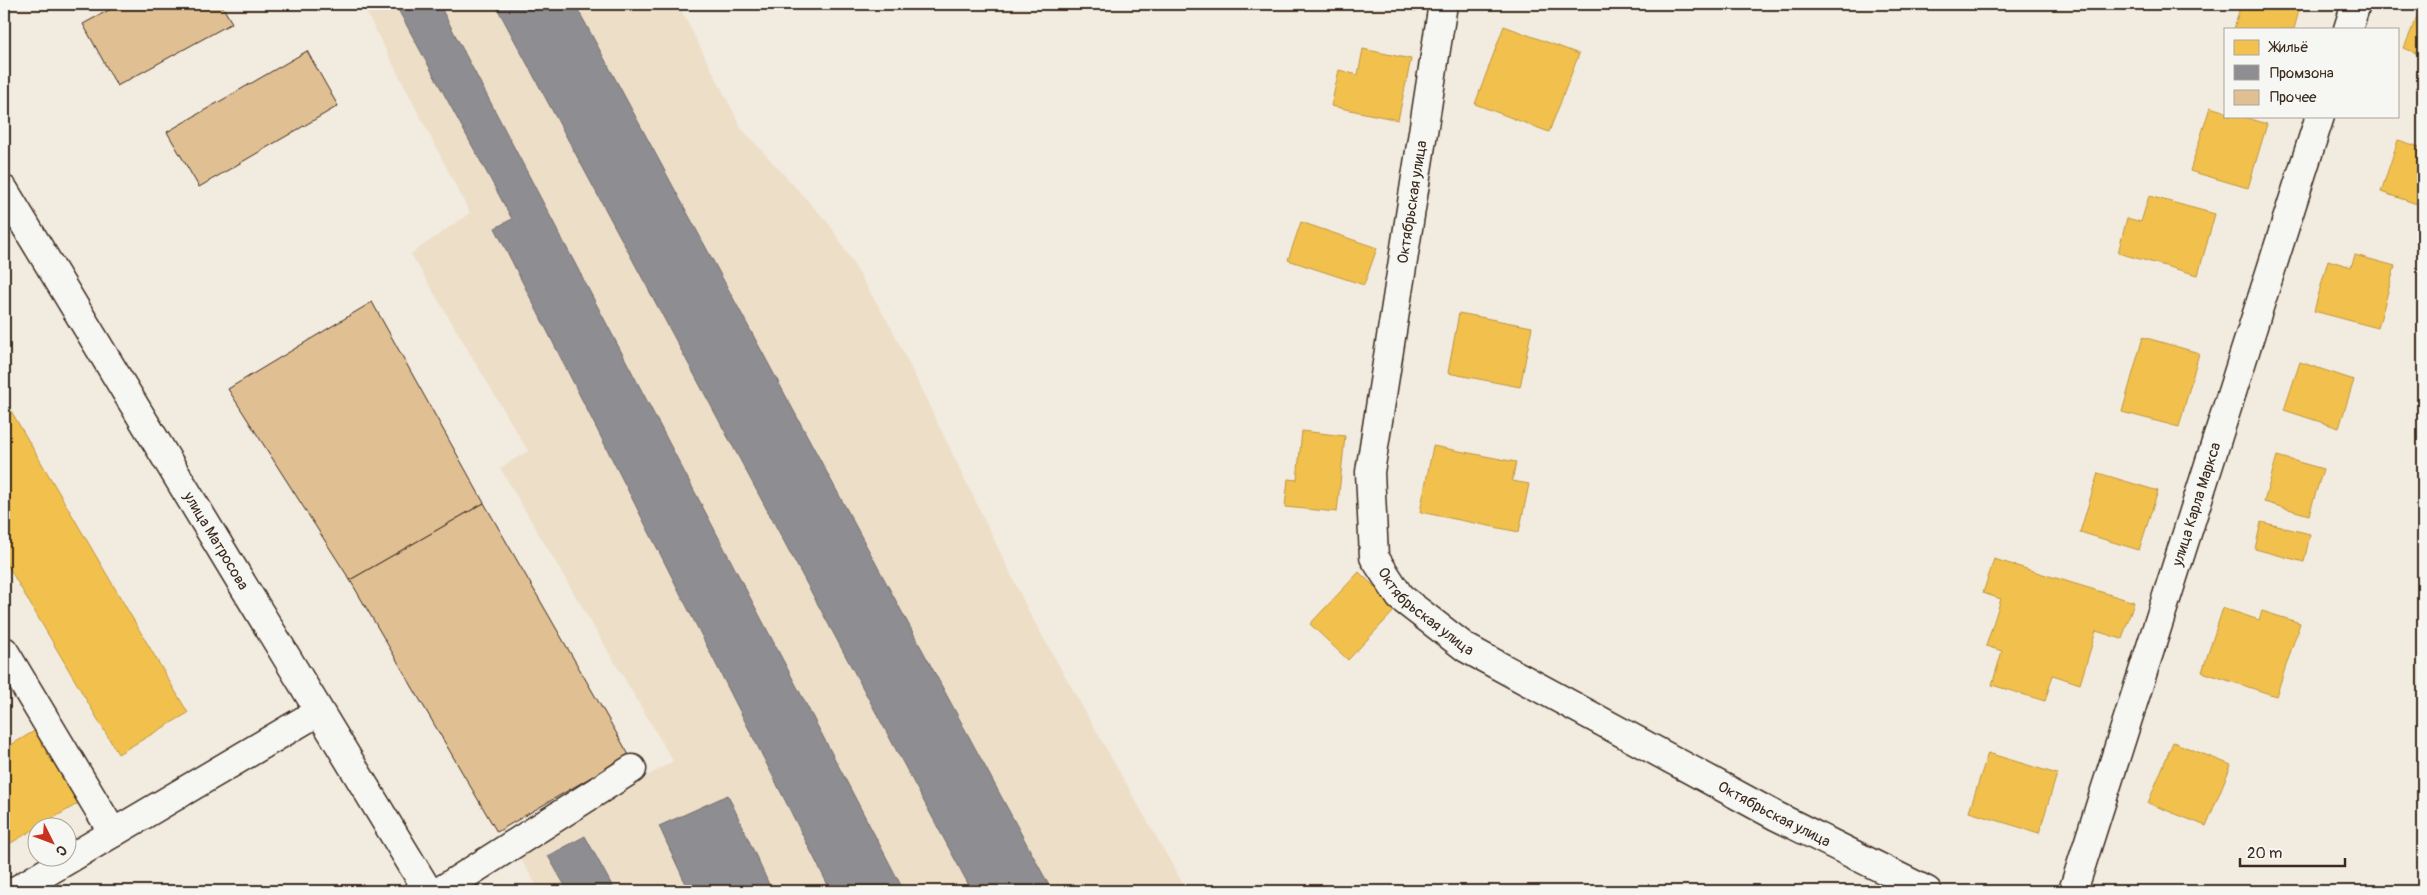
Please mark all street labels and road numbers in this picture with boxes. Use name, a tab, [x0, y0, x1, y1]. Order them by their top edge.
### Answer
street label: Октябрьская улица	[1393, 139, 1432, 265]
street label: улица Карла Маркса	[2168, 440, 2225, 569]
street label: улица Матросова	[178, 488, 253, 594]
street label: Октябрьская улица	[1373, 564, 1477, 660]
street label: Октябрьская улица	[1714, 777, 1834, 852]

